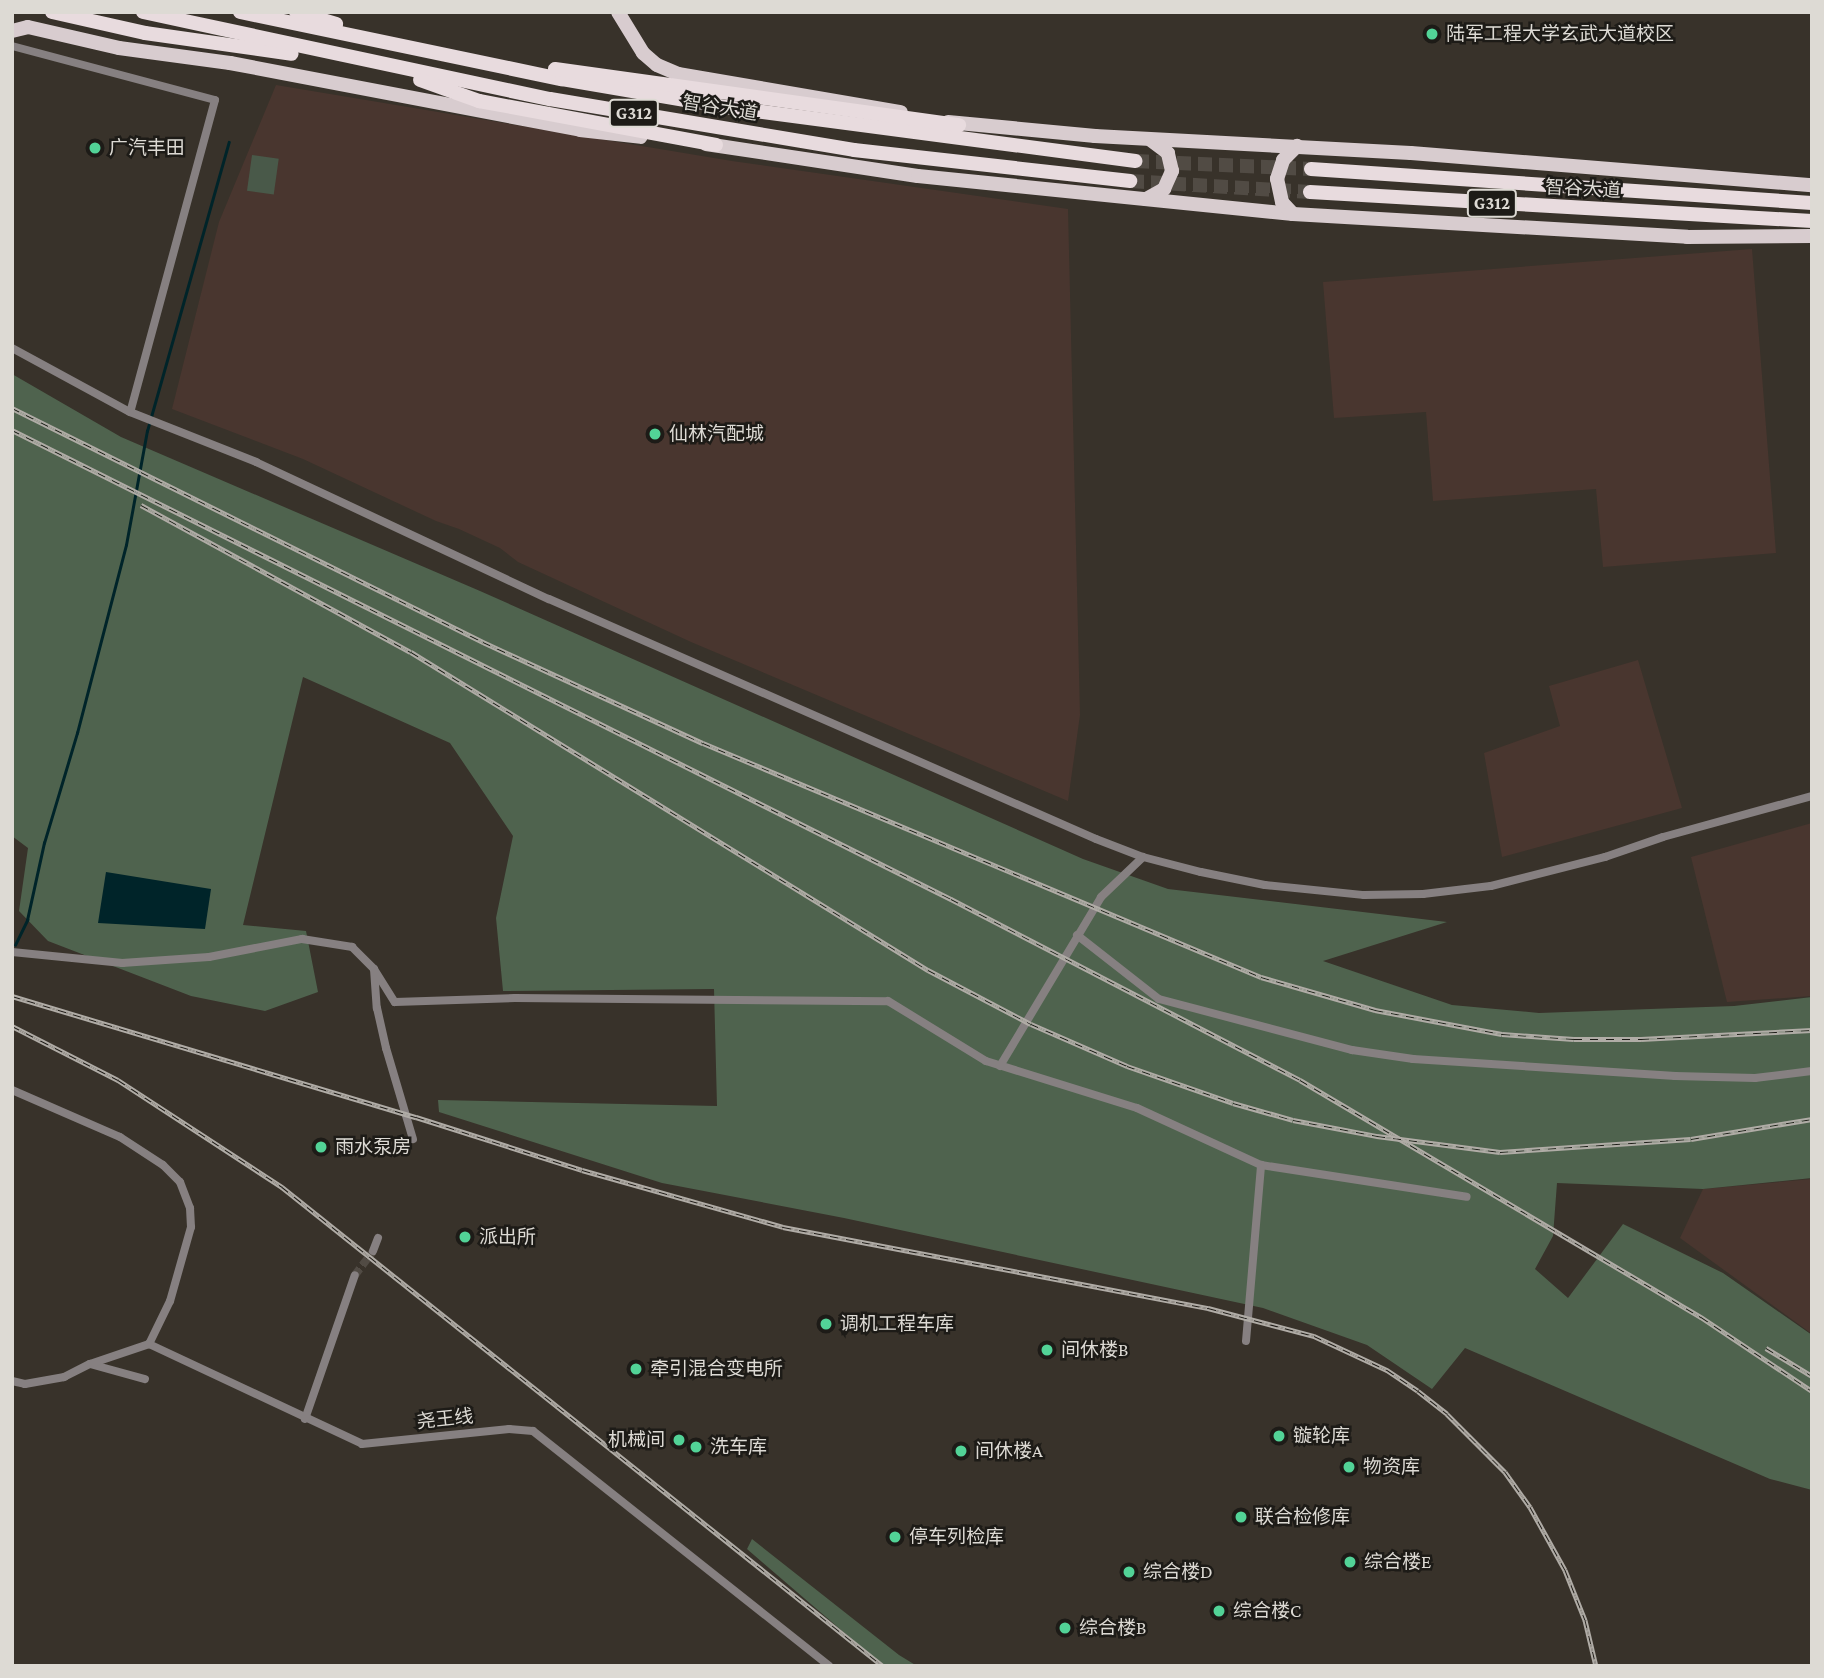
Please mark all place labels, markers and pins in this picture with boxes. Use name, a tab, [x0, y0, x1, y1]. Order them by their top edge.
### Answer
place label: 陆军工程大学玄武大道校区	[1446, 23, 1674, 45]
marker: 陆军工程大学玄武大道校区	[1424, 26, 1440, 42]
place label: 广汽丰田	[109, 137, 185, 159]
marker: 广汽丰田	[87, 140, 103, 156]
place label: 仙林汽配城	[669, 423, 764, 445]
marker: 仙林汽配城	[647, 426, 663, 442]
place label: 雨水泵房	[335, 1136, 411, 1158]
marker: 雨水泵房	[313, 1139, 329, 1155]
place label: 派出所	[479, 1226, 536, 1248]
marker: 派出所	[457, 1229, 473, 1245]
place label: 调机工程车库	[840, 1313, 954, 1335]
marker: 调机工程车库	[818, 1316, 834, 1332]
place label: 间休楼B	[1061, 1339, 1128, 1361]
marker: 间休楼B	[1039, 1342, 1055, 1358]
place label: 牵引混合变电所	[650, 1358, 783, 1380]
marker: 牵引混合变电所	[628, 1361, 644, 1377]
place label: 镟轮库	[1293, 1425, 1350, 1447]
marker: 镟轮库	[1271, 1428, 1287, 1444]
place label: 机械间	[608, 1429, 665, 1451]
marker: 机械间	[671, 1432, 687, 1448]
place label: 洗车库	[710, 1436, 767, 1458]
marker: 洗车库	[688, 1439, 704, 1455]
place label: 间休楼A	[975, 1440, 1043, 1462]
marker: 间休楼A	[953, 1443, 969, 1459]
place label: 物资库	[1363, 1456, 1420, 1478]
marker: 物资库	[1341, 1459, 1357, 1475]
place label: 联合检修库	[1255, 1506, 1350, 1528]
marker: 联合检修库	[1233, 1509, 1249, 1525]
place label: 停车列检库	[909, 1526, 1004, 1548]
marker: 停车列检库	[887, 1529, 903, 1545]
place label: 综合楼E	[1364, 1551, 1431, 1573]
marker: 综合楼E	[1342, 1554, 1358, 1570]
place label: 综合楼D	[1143, 1561, 1213, 1583]
marker: 综合楼D	[1121, 1564, 1137, 1580]
place label: 综合楼C	[1233, 1600, 1301, 1622]
marker: 综合楼C	[1211, 1603, 1227, 1619]
place label: 综合楼B	[1079, 1617, 1146, 1639]
marker: 综合楼B	[1057, 1620, 1073, 1636]

